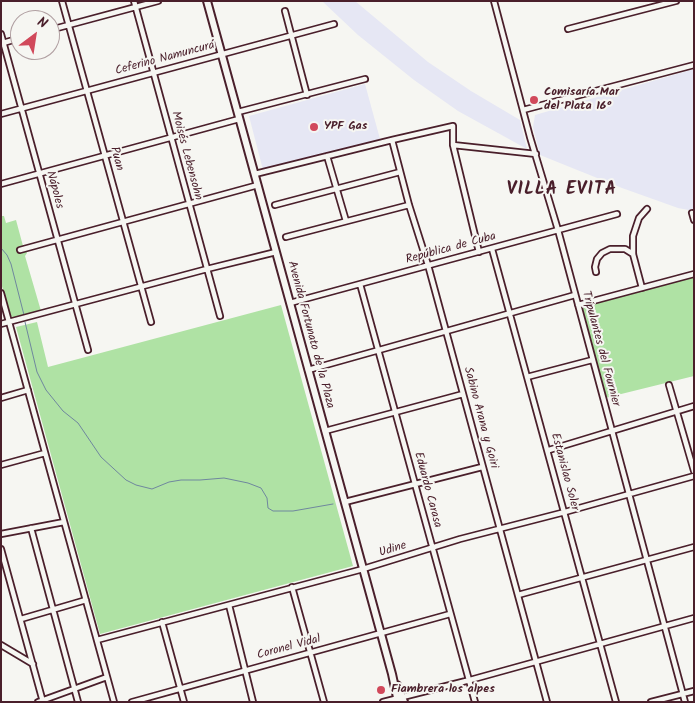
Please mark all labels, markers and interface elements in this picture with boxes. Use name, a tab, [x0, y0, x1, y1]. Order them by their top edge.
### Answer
north arrow	[10, 10, 60, 60]
text: N	[33, 11, 52, 35]
street label: Ceferino Namuncurá	[114, 39, 216, 79]
place label: Comisaría Mar del Plata 16°	[544, 86, 619, 114]
marker: Comisaría Mar del Plata 16°	[528, 94, 540, 106]
street label: Moisés Lebensohn	[167, 110, 205, 202]
place label: YPF Gas	[324, 120, 367, 134]
marker: YPF Gas	[308, 121, 320, 133]
street label: Puan	[106, 145, 126, 173]
street label: Nápoles	[42, 170, 66, 210]
district label: VILLA EVITA	[505, 180, 619, 202]
street label: República de Cuba	[404, 230, 498, 268]
street label: Avenida Fortunato de la Plaza	[283, 260, 337, 410]
street label: Tripulantes del Fournier	[578, 290, 622, 408]
street label: Sabino Arana y Goiri	[460, 366, 500, 470]
street label: Estanislao Soler	[547, 432, 581, 512]
street label: Eduardo Carasa	[410, 451, 444, 529]
street label: Udine	[378, 539, 408, 561]
street label: Coronel Vidal	[256, 633, 322, 663]
place label: Fiambrera los alpes	[391, 683, 495, 697]
marker: Fiambrera los alpes	[375, 684, 387, 696]

